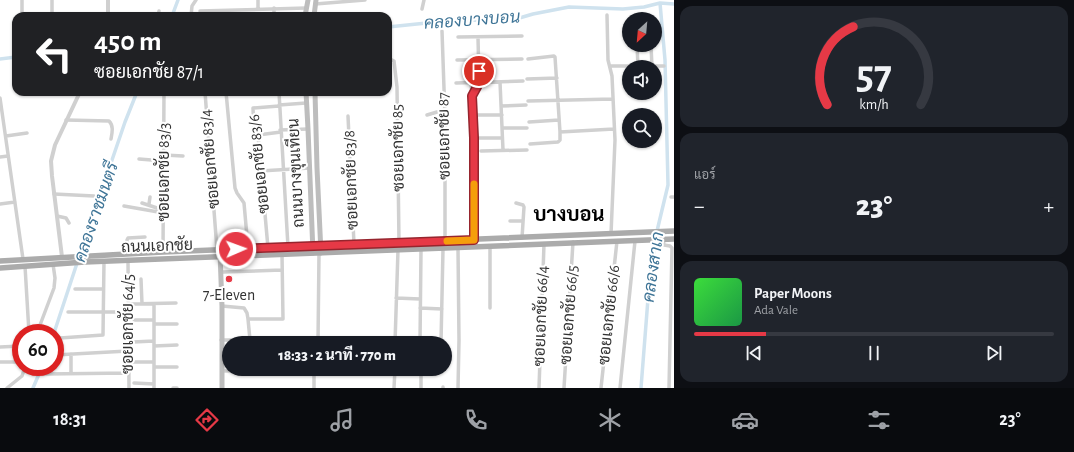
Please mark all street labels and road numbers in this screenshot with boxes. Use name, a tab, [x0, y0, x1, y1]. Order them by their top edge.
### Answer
street label: ซอยเอกชัย 87	[432, 92, 453, 180]
street label: ซอยเอกชัย 85	[386, 104, 407, 192]
street label: ซอยเอกชัย 83/4	[195, 108, 222, 210]
street label: ซอยเอกชัย 83/6	[243, 114, 272, 215]
street label: ถนนบางขุนเทียน	[281, 118, 310, 228]
street label: ซอยเอกชัย 83/3	[153, 123, 172, 221]
street label: ซอยเอกชัย 83/8	[338, 130, 361, 230]
street label: ถนนเอกชัย	[121, 234, 193, 255]
street label: ซอยเอกชัย 66/5	[555, 264, 580, 365]
street label: ซอยเอกชัย 66/6	[593, 264, 622, 366]
street label: ซอยเอกชัย 66/4	[528, 265, 551, 367]
street label: ซอยเอกชัย 64/5	[117, 274, 136, 374]

